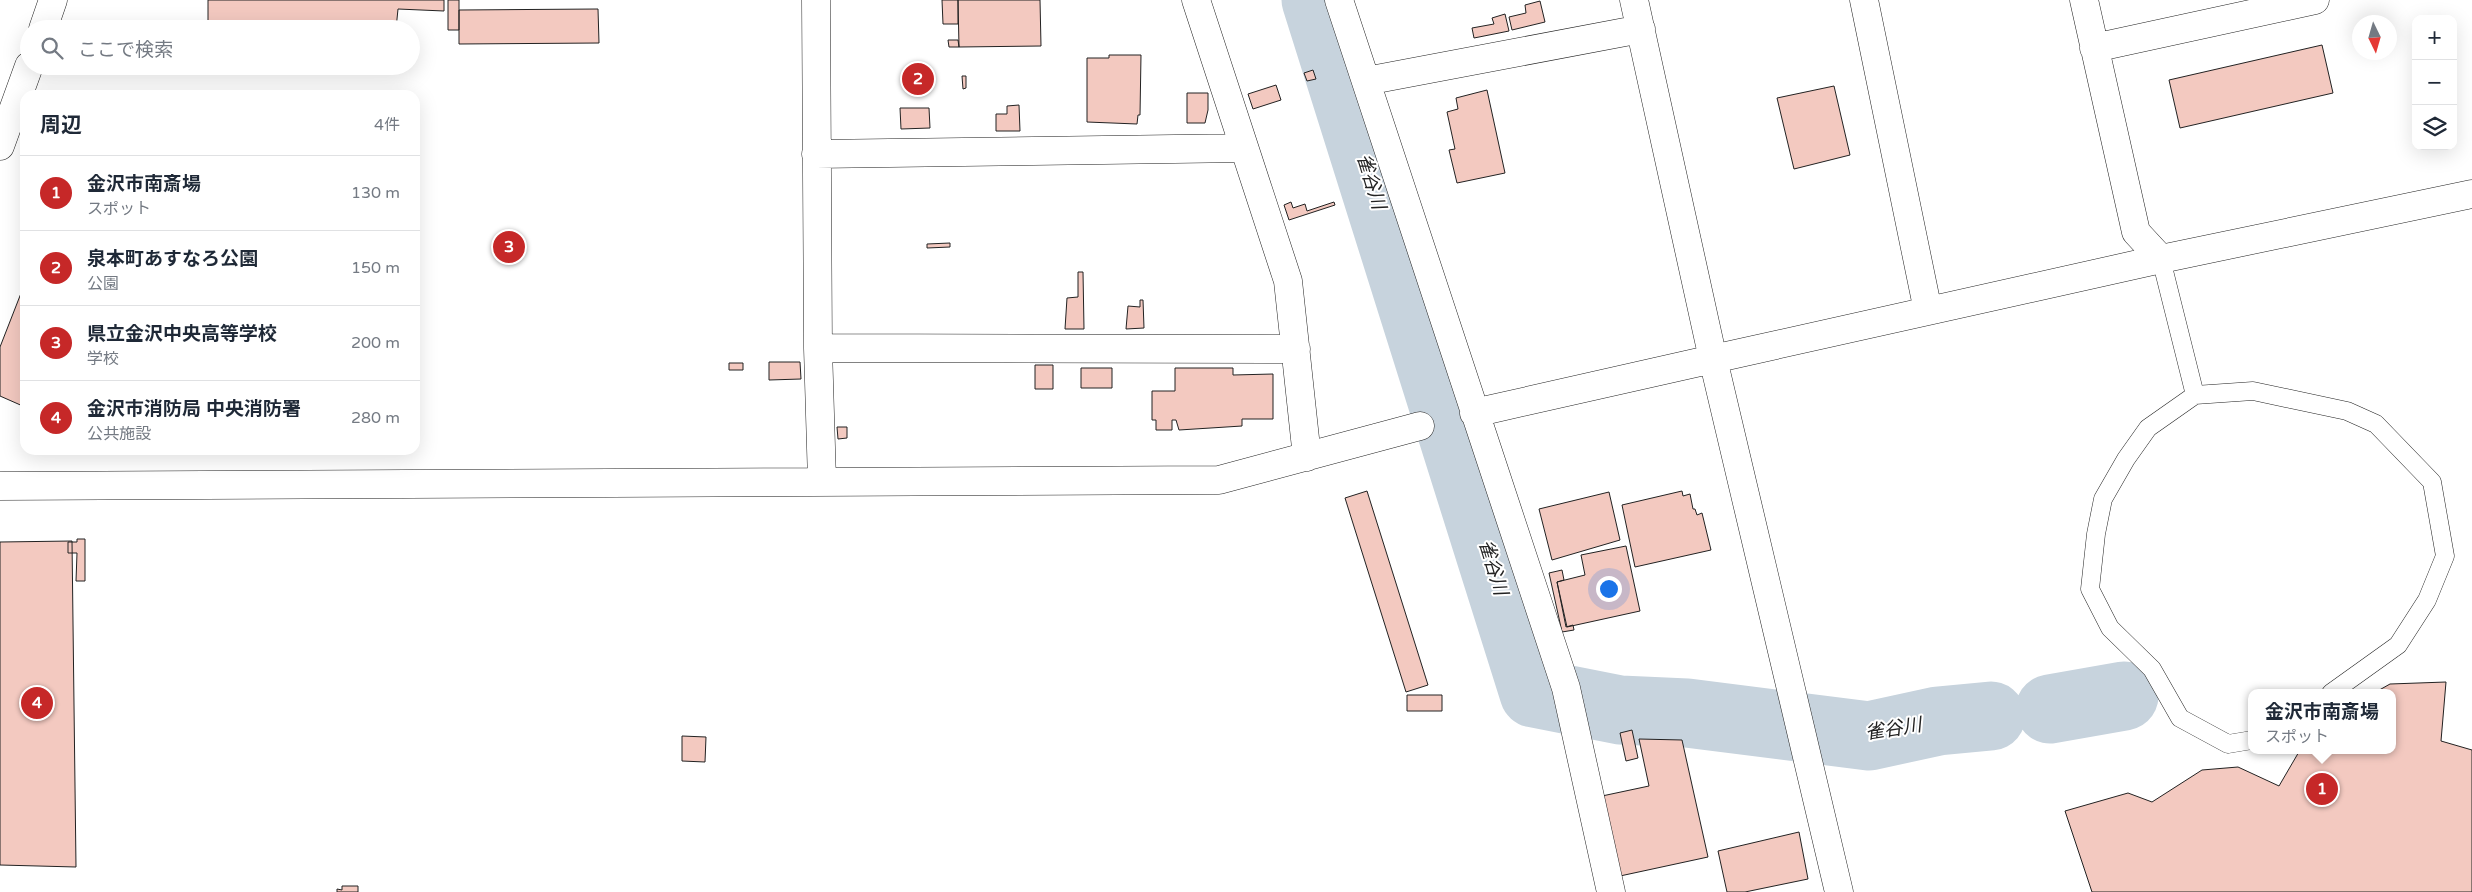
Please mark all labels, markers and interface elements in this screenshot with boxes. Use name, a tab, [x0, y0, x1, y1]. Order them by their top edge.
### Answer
north arrow	[2352, 15, 2397, 60]
map controls	[2412, 15, 2457, 150]
button: +	[2412, 15, 2457, 60]
search box	[20, 20, 420, 75]
icon: search	[38, 34, 66, 62]
text: ここで検索	[78, 39, 173, 61]
pin: 2	[902, 60, 934, 98]
button: −	[2412, 60, 2457, 105]
button: layers	[2412, 105, 2457, 150]
text: 周辺	[40, 113, 82, 138]
text: 4件	[374, 115, 400, 135]
water label: 雀谷川	[1352, 151, 1390, 214]
text: 金沢市南斎場	[87, 173, 201, 195]
text: 1	[51, 183, 61, 203]
text: 130 m	[351, 183, 400, 203]
text: スポット	[87, 199, 151, 219]
pin: 3	[493, 228, 525, 266]
text: 泉本町あすなろ公園	[87, 248, 258, 270]
text: 2	[51, 258, 61, 278]
text: 150 m	[351, 258, 400, 278]
text: 公園	[87, 274, 119, 294]
text: 県立金沢中央高等学校	[87, 323, 277, 345]
text: 3	[51, 333, 61, 353]
text: 200 m	[351, 333, 400, 353]
text: 学校	[87, 349, 119, 369]
text: 金沢市消防局 中央消防署	[87, 398, 301, 420]
text: 4	[51, 408, 61, 428]
text: 280 m	[351, 408, 400, 428]
text: 公共施設	[87, 424, 151, 444]
water label: 雀谷川	[1474, 537, 1512, 600]
your location	[1596, 576, 1622, 602]
pin: 4	[21, 684, 53, 722]
popup	[2248, 689, 2396, 754]
text: 金沢市南斎場	[2265, 701, 2379, 723]
water label: 雀谷川	[1863, 713, 1925, 744]
text: スポット	[2265, 727, 2329, 747]
pin: 1	[2306, 770, 2338, 808]

